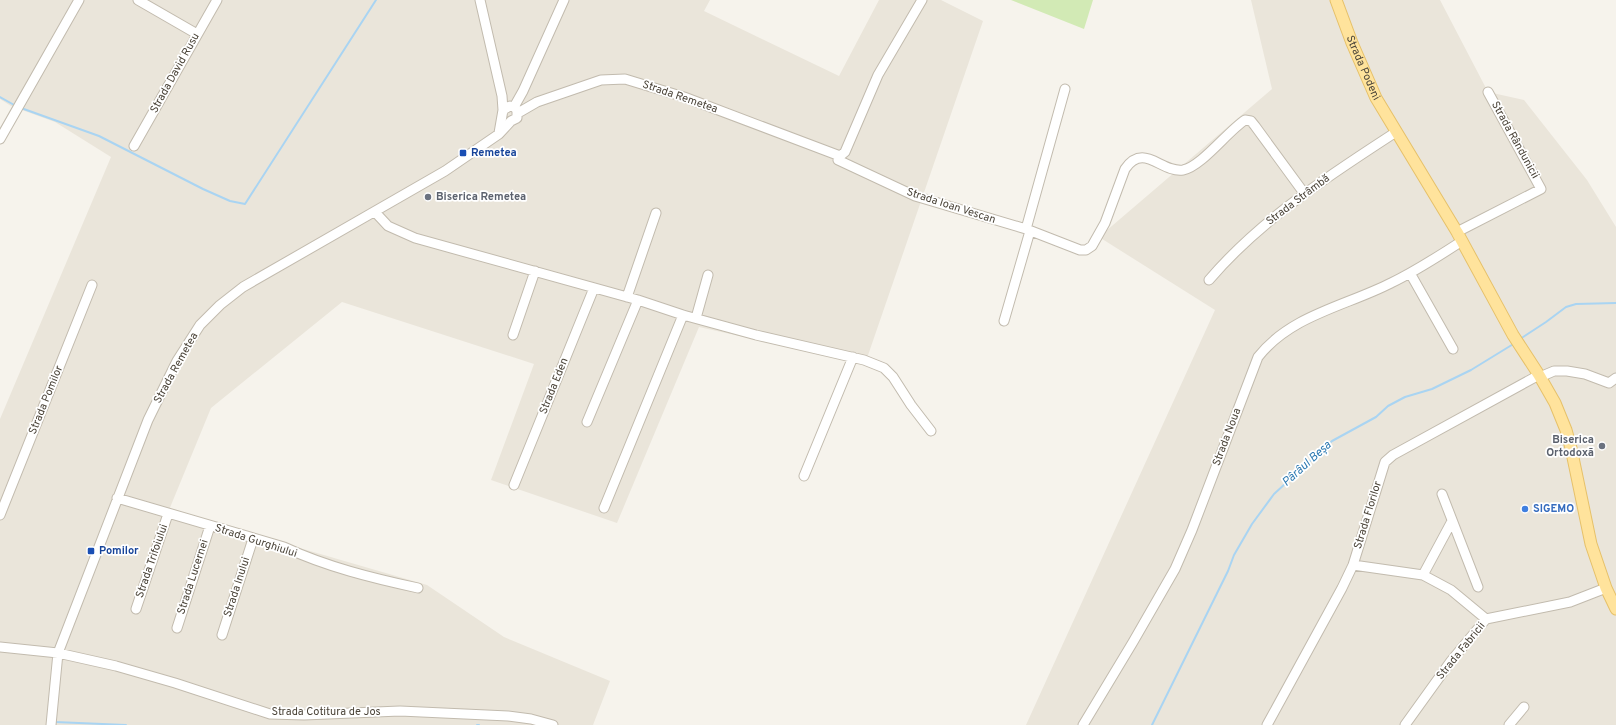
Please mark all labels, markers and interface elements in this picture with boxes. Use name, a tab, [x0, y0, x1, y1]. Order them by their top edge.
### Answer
street label: Strada David Rusu	[147, 30, 203, 116]
street label: Strada Podeni	[1343, 33, 1383, 103]
street label: Strada Remetea	[640, 78, 720, 117]
street label: Strada Rândunicii	[1488, 99, 1542, 181]
place label: Remetea	[471, 146, 517, 160]
marker: Remetea	[458, 148, 468, 158]
street label: Strada Strâmbă	[1263, 171, 1333, 228]
street label: Strada Ioan Vescan	[905, 185, 997, 227]
place label: Biserica Remetea	[436, 190, 526, 204]
marker: Biserica Remetea	[423, 192, 433, 202]
street label: Strada Remetea	[151, 330, 201, 406]
street label: Strada Eden	[536, 356, 572, 416]
street label: Strada Pomilor	[26, 363, 66, 437]
street label: Strada Noua	[1210, 406, 1244, 468]
place label: Biserica Ortodoxă	[1546, 433, 1594, 460]
water label: Pârâul Beșa	[1279, 437, 1336, 490]
marker: Biserica Ortodoxă	[1597, 441, 1607, 451]
street label: Strada Florilor	[1351, 479, 1385, 551]
place label: SIGEMO	[1533, 502, 1574, 516]
marker: SIGEMO	[1520, 504, 1530, 514]
street label: Strada Gurghiului	[213, 521, 299, 561]
street label: Strada Trifoiului	[133, 522, 171, 600]
street label: Strada Lucernei	[174, 538, 212, 616]
place label: Pomilor	[99, 544, 139, 558]
marker: Pomilor	[86, 546, 96, 556]
street label: Strada Inului	[221, 555, 253, 619]
street label: Strada Fabricii	[1434, 619, 1488, 683]
street label: Strada Cotitura de Jos	[271, 705, 381, 719]

